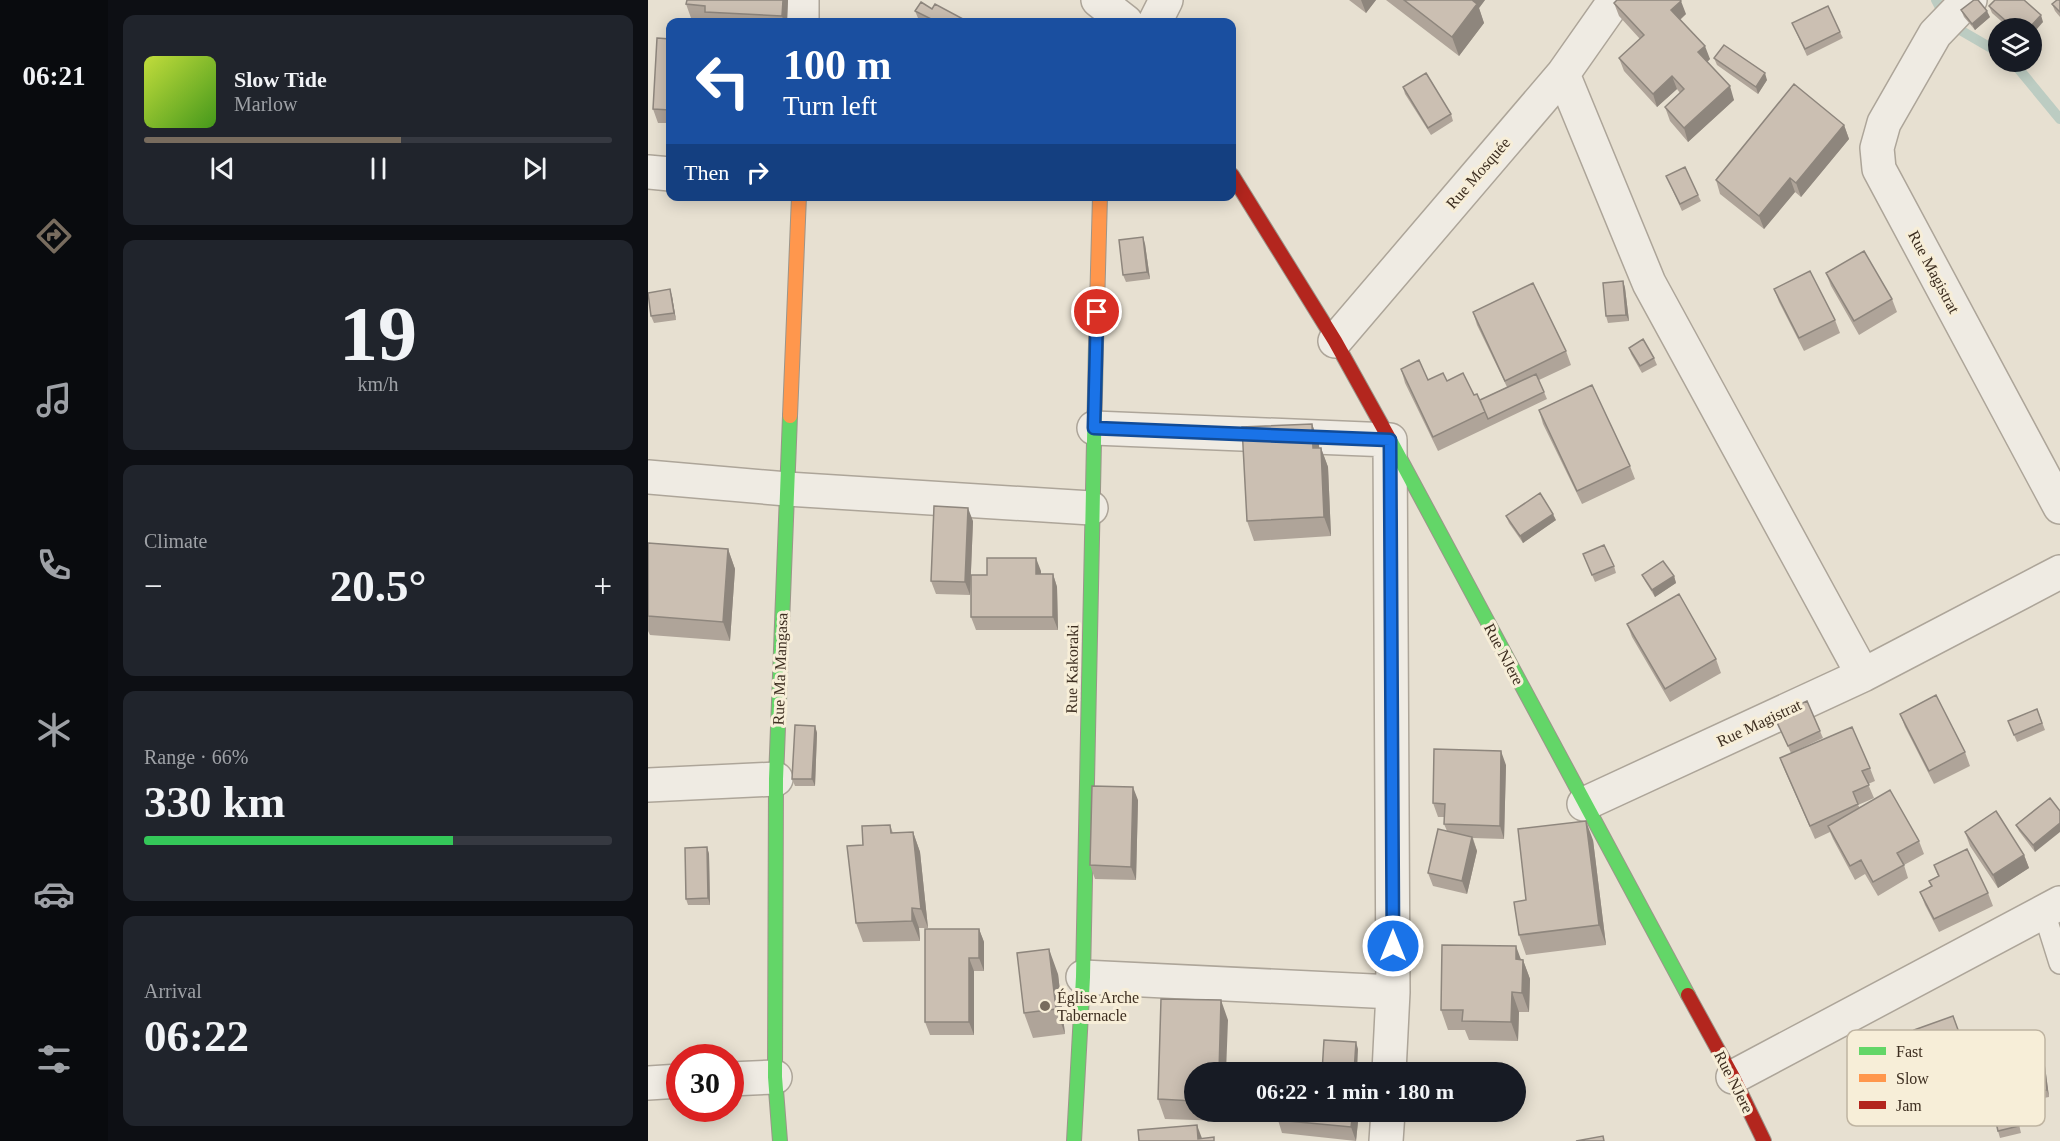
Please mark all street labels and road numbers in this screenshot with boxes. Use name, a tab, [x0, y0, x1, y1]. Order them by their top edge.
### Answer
street label: Rue Mosquée	[1443, 134, 1514, 213]
street label: Rue Magistrat	[1904, 228, 1963, 317]
street label: Rue Ma Mangasa	[770, 612, 791, 726]
street label: Rue NJere	[1481, 620, 1527, 688]
street label: Rue Kakoraki	[1063, 624, 1081, 714]
street label: Rue Magistrat	[1714, 696, 1805, 751]
street label: Rue NJere	[1711, 1048, 1757, 1116]

